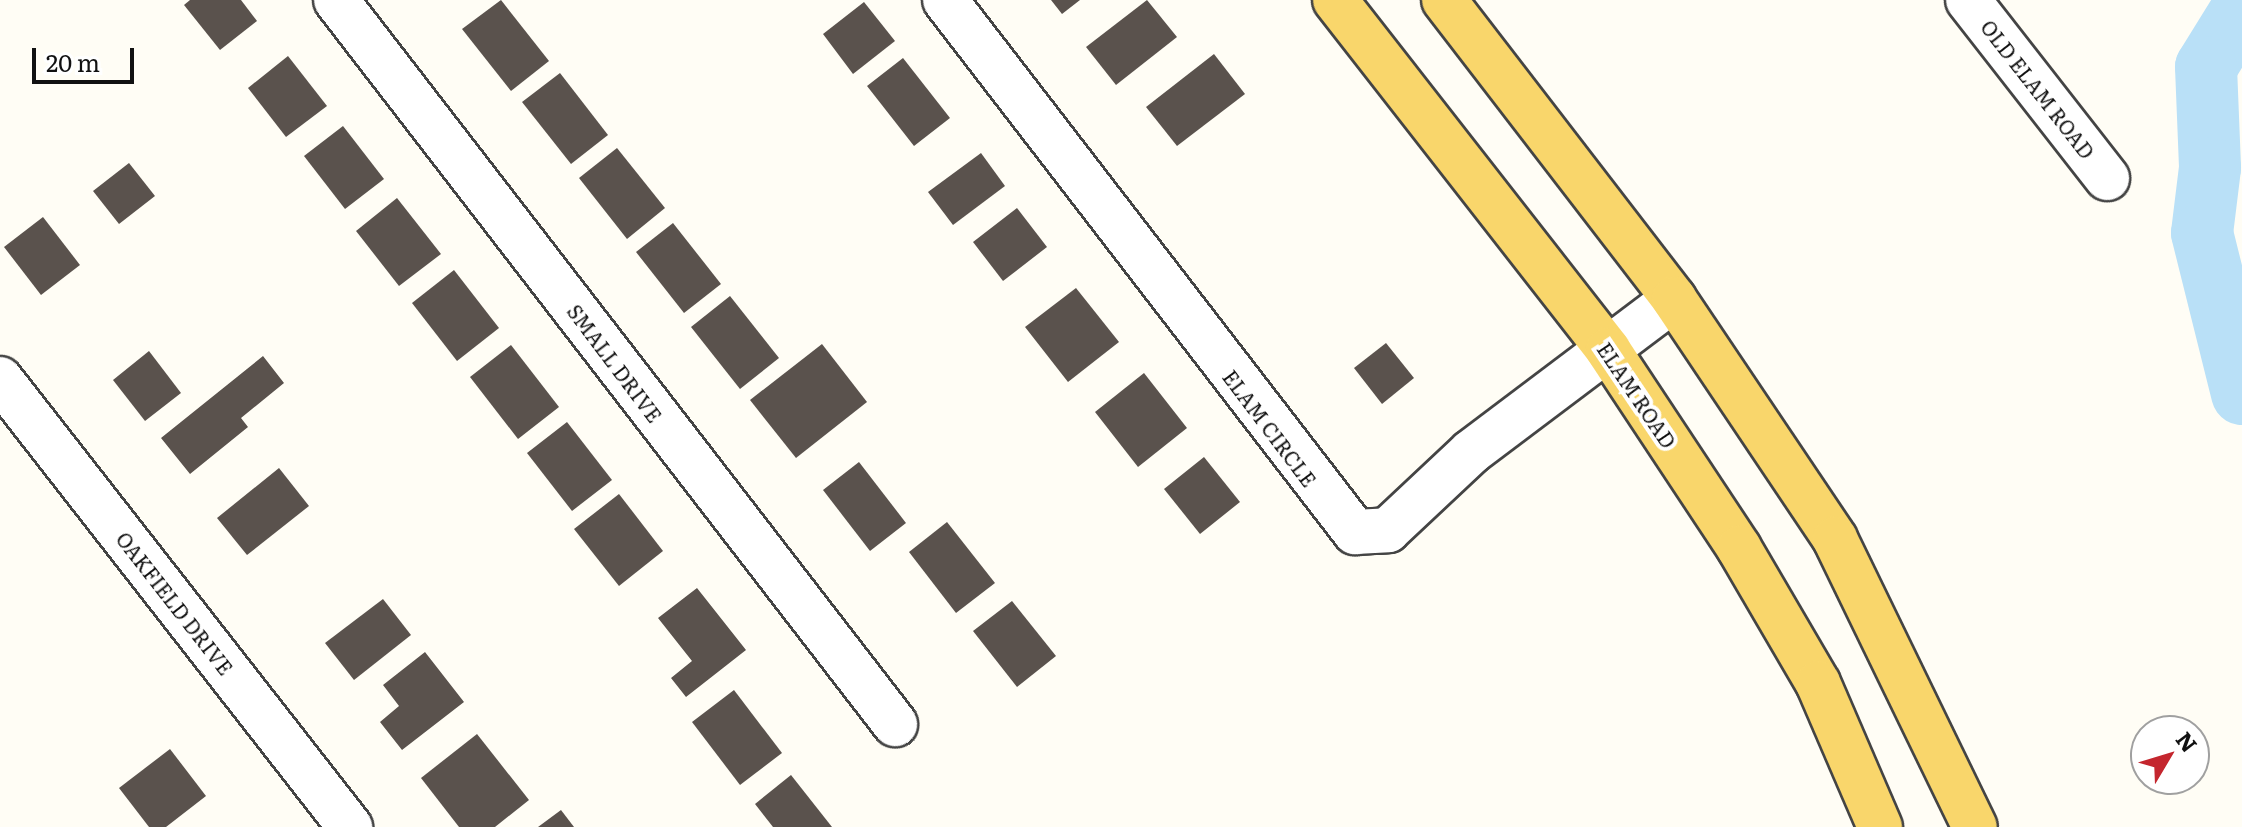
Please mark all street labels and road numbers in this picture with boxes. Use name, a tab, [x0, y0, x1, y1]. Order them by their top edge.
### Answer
street label: OLD ELAM ROAD	[1976, 15, 2100, 163]
street label: SMALL DRIVE	[563, 299, 667, 427]
street label: ELAM ROAD	[1593, 338, 1681, 452]
street label: ELAM CIRCLE	[1218, 365, 1322, 491]
street label: OAKFIELD DRIVE	[112, 527, 238, 679]

